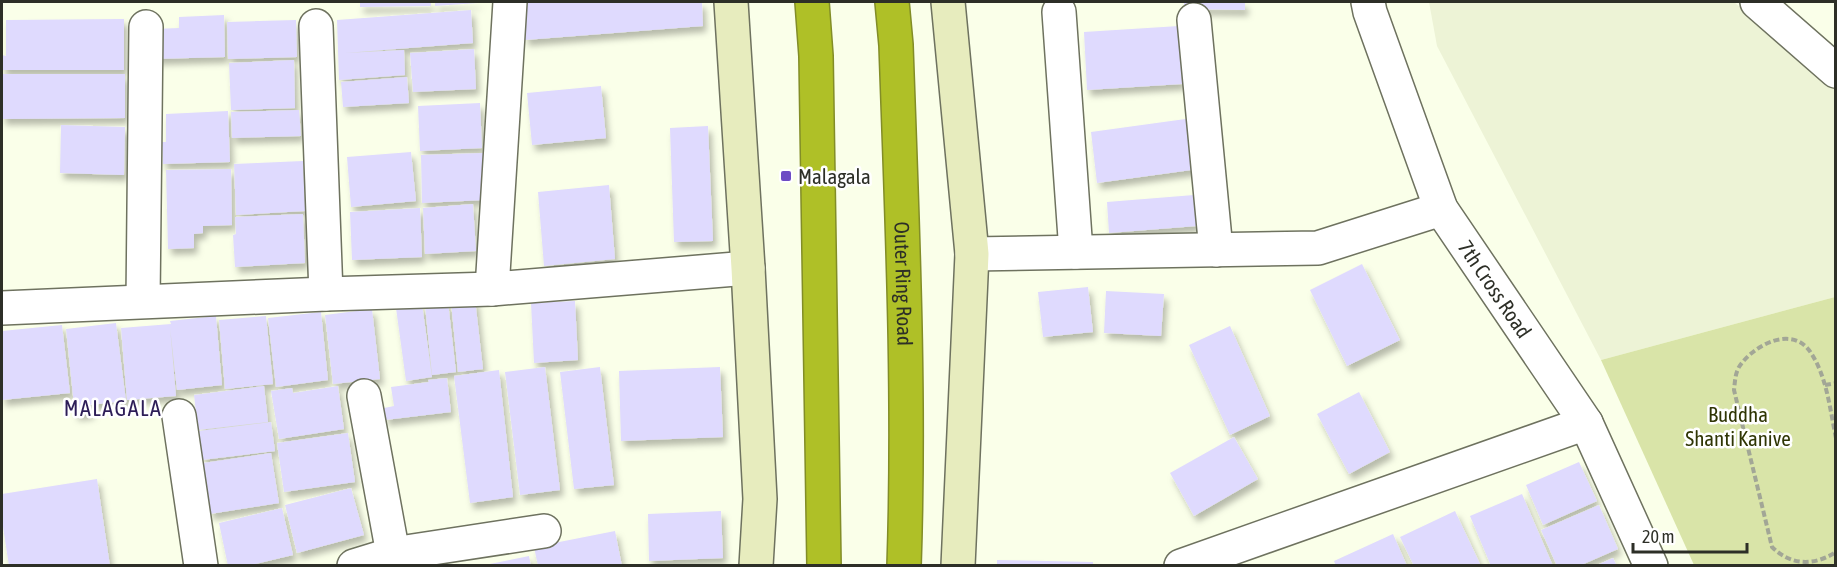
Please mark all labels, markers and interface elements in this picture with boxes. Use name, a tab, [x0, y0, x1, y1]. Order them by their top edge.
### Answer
place label: Malagala	[798, 164, 871, 188]
marker: Malagala	[779, 169, 793, 183]
street label: Outer Ring Road	[890, 221, 917, 346]
street label: 7th Cross Road	[1454, 236, 1537, 342]
district label: MALAGALA	[64, 395, 162, 421]
park label: Buddha Shanti Kanive	[1685, 402, 1791, 450]
scale bar	[1633, 516, 1747, 554]
text: 20 m	[1642, 526, 1674, 547]

